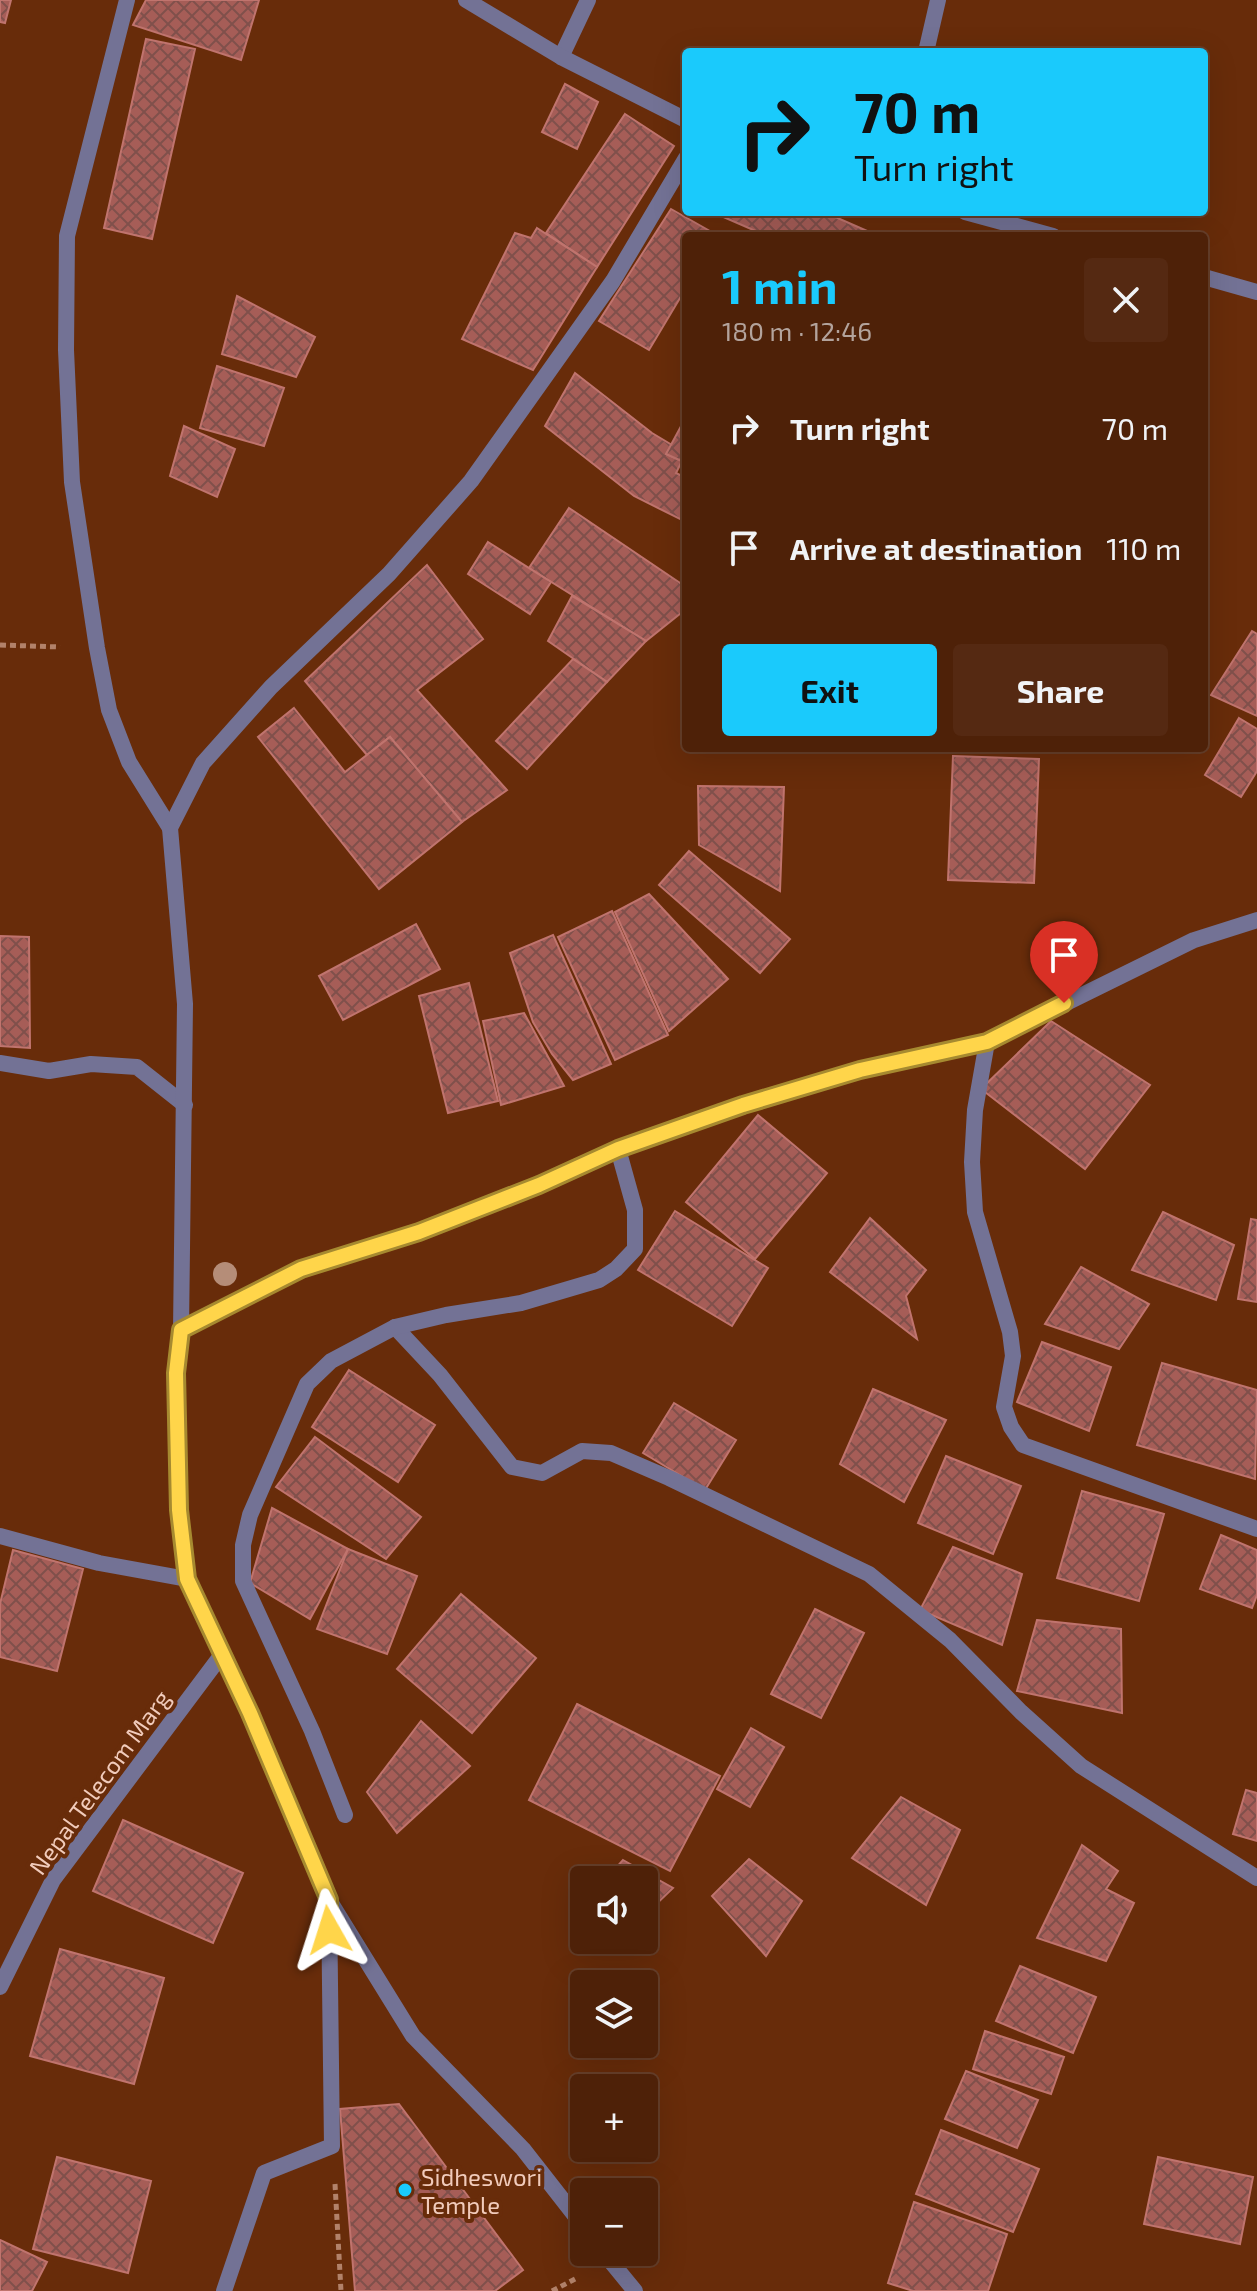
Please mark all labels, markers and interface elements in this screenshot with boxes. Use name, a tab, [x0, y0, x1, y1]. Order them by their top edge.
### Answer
text: 70 m	[854, 77, 980, 144]
icon: right	[722, 80, 826, 184]
text: Turn right	[854, 145, 1014, 188]
text: 1 min	[722, 256, 838, 314]
button: close	[1084, 258, 1168, 342]
text: 180 m · 12:46	[722, 315, 872, 346]
icon: right	[722, 406, 766, 450]
text: Turn right	[790, 410, 930, 446]
text: 70 m	[1102, 410, 1168, 446]
icon: arrive	[722, 526, 766, 570]
text: Arrive at destination	[790, 530, 1082, 566]
text: 110 m	[1106, 530, 1181, 566]
button: Exit	[722, 644, 937, 736]
button: Share	[953, 644, 1168, 736]
pin	[1030, 921, 1098, 1003]
icon: arrive	[1042, 933, 1086, 977]
street label: Nepal Telecom Marg	[22, 1684, 176, 1880]
map controls	[570, 1866, 658, 2266]
button: sound	[570, 1866, 658, 1954]
position arrow	[287, 1888, 371, 1972]
button: layers	[570, 1970, 658, 2058]
button: +	[570, 2074, 658, 2162]
place label: Sidheswori Temple	[421, 2162, 542, 2219]
button: −	[570, 2178, 658, 2266]
marker: Sidheswori Temple	[396, 2181, 414, 2199]

